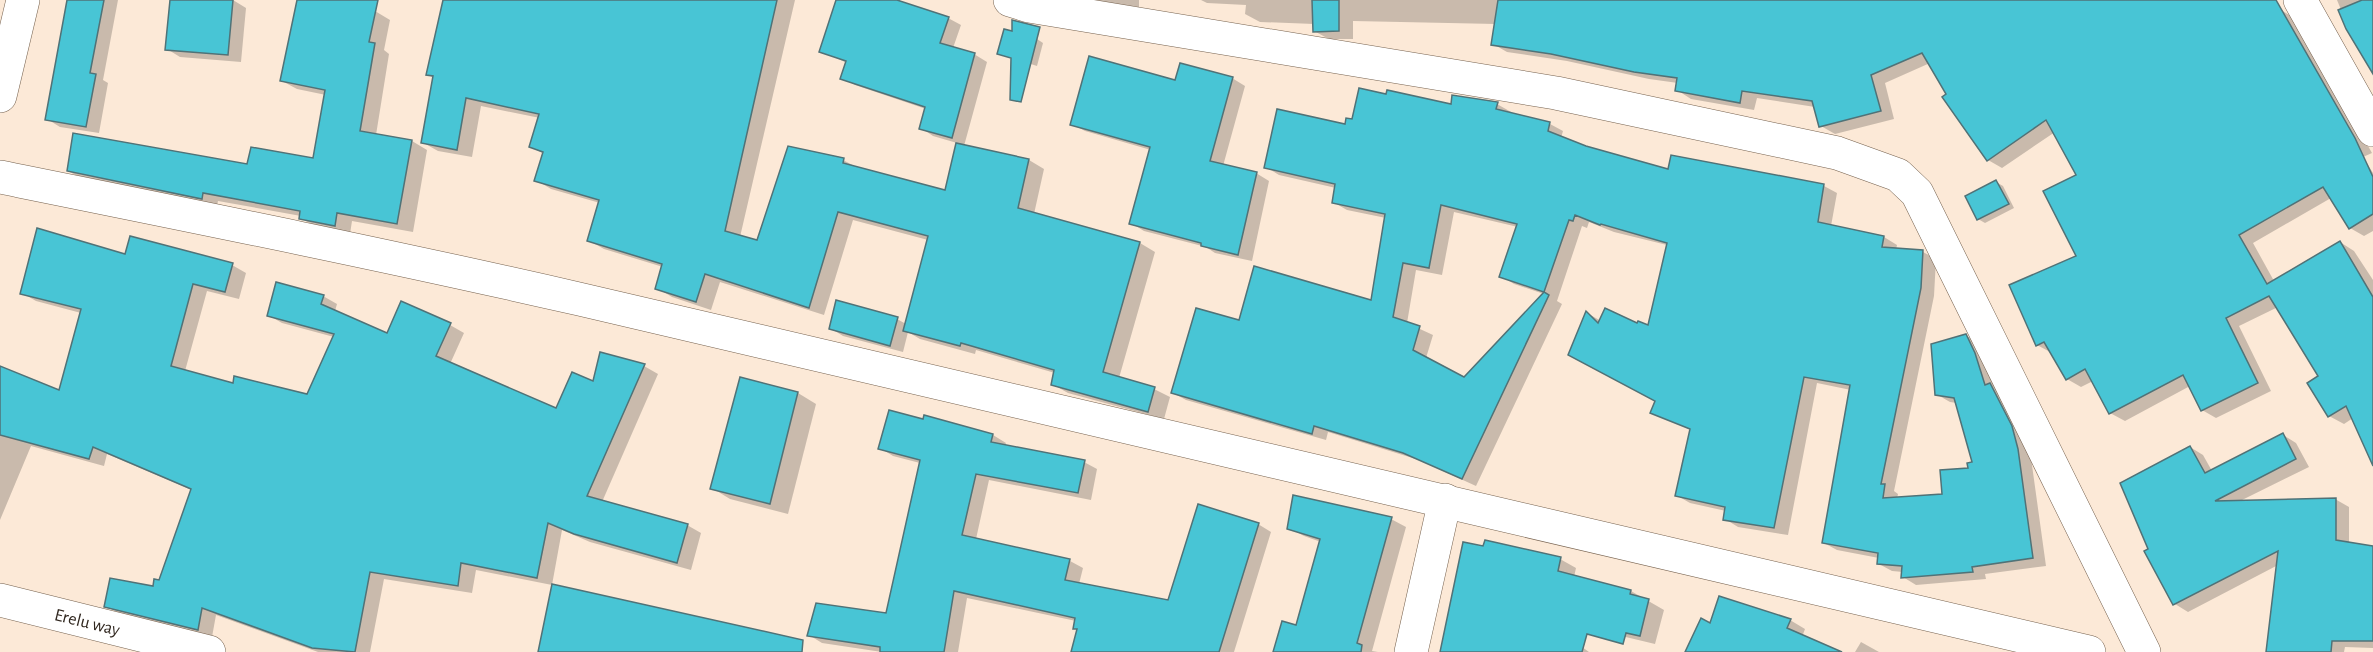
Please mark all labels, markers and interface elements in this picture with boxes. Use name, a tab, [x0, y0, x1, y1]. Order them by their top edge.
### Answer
street label: Erelu way	[52, 606, 122, 640]

